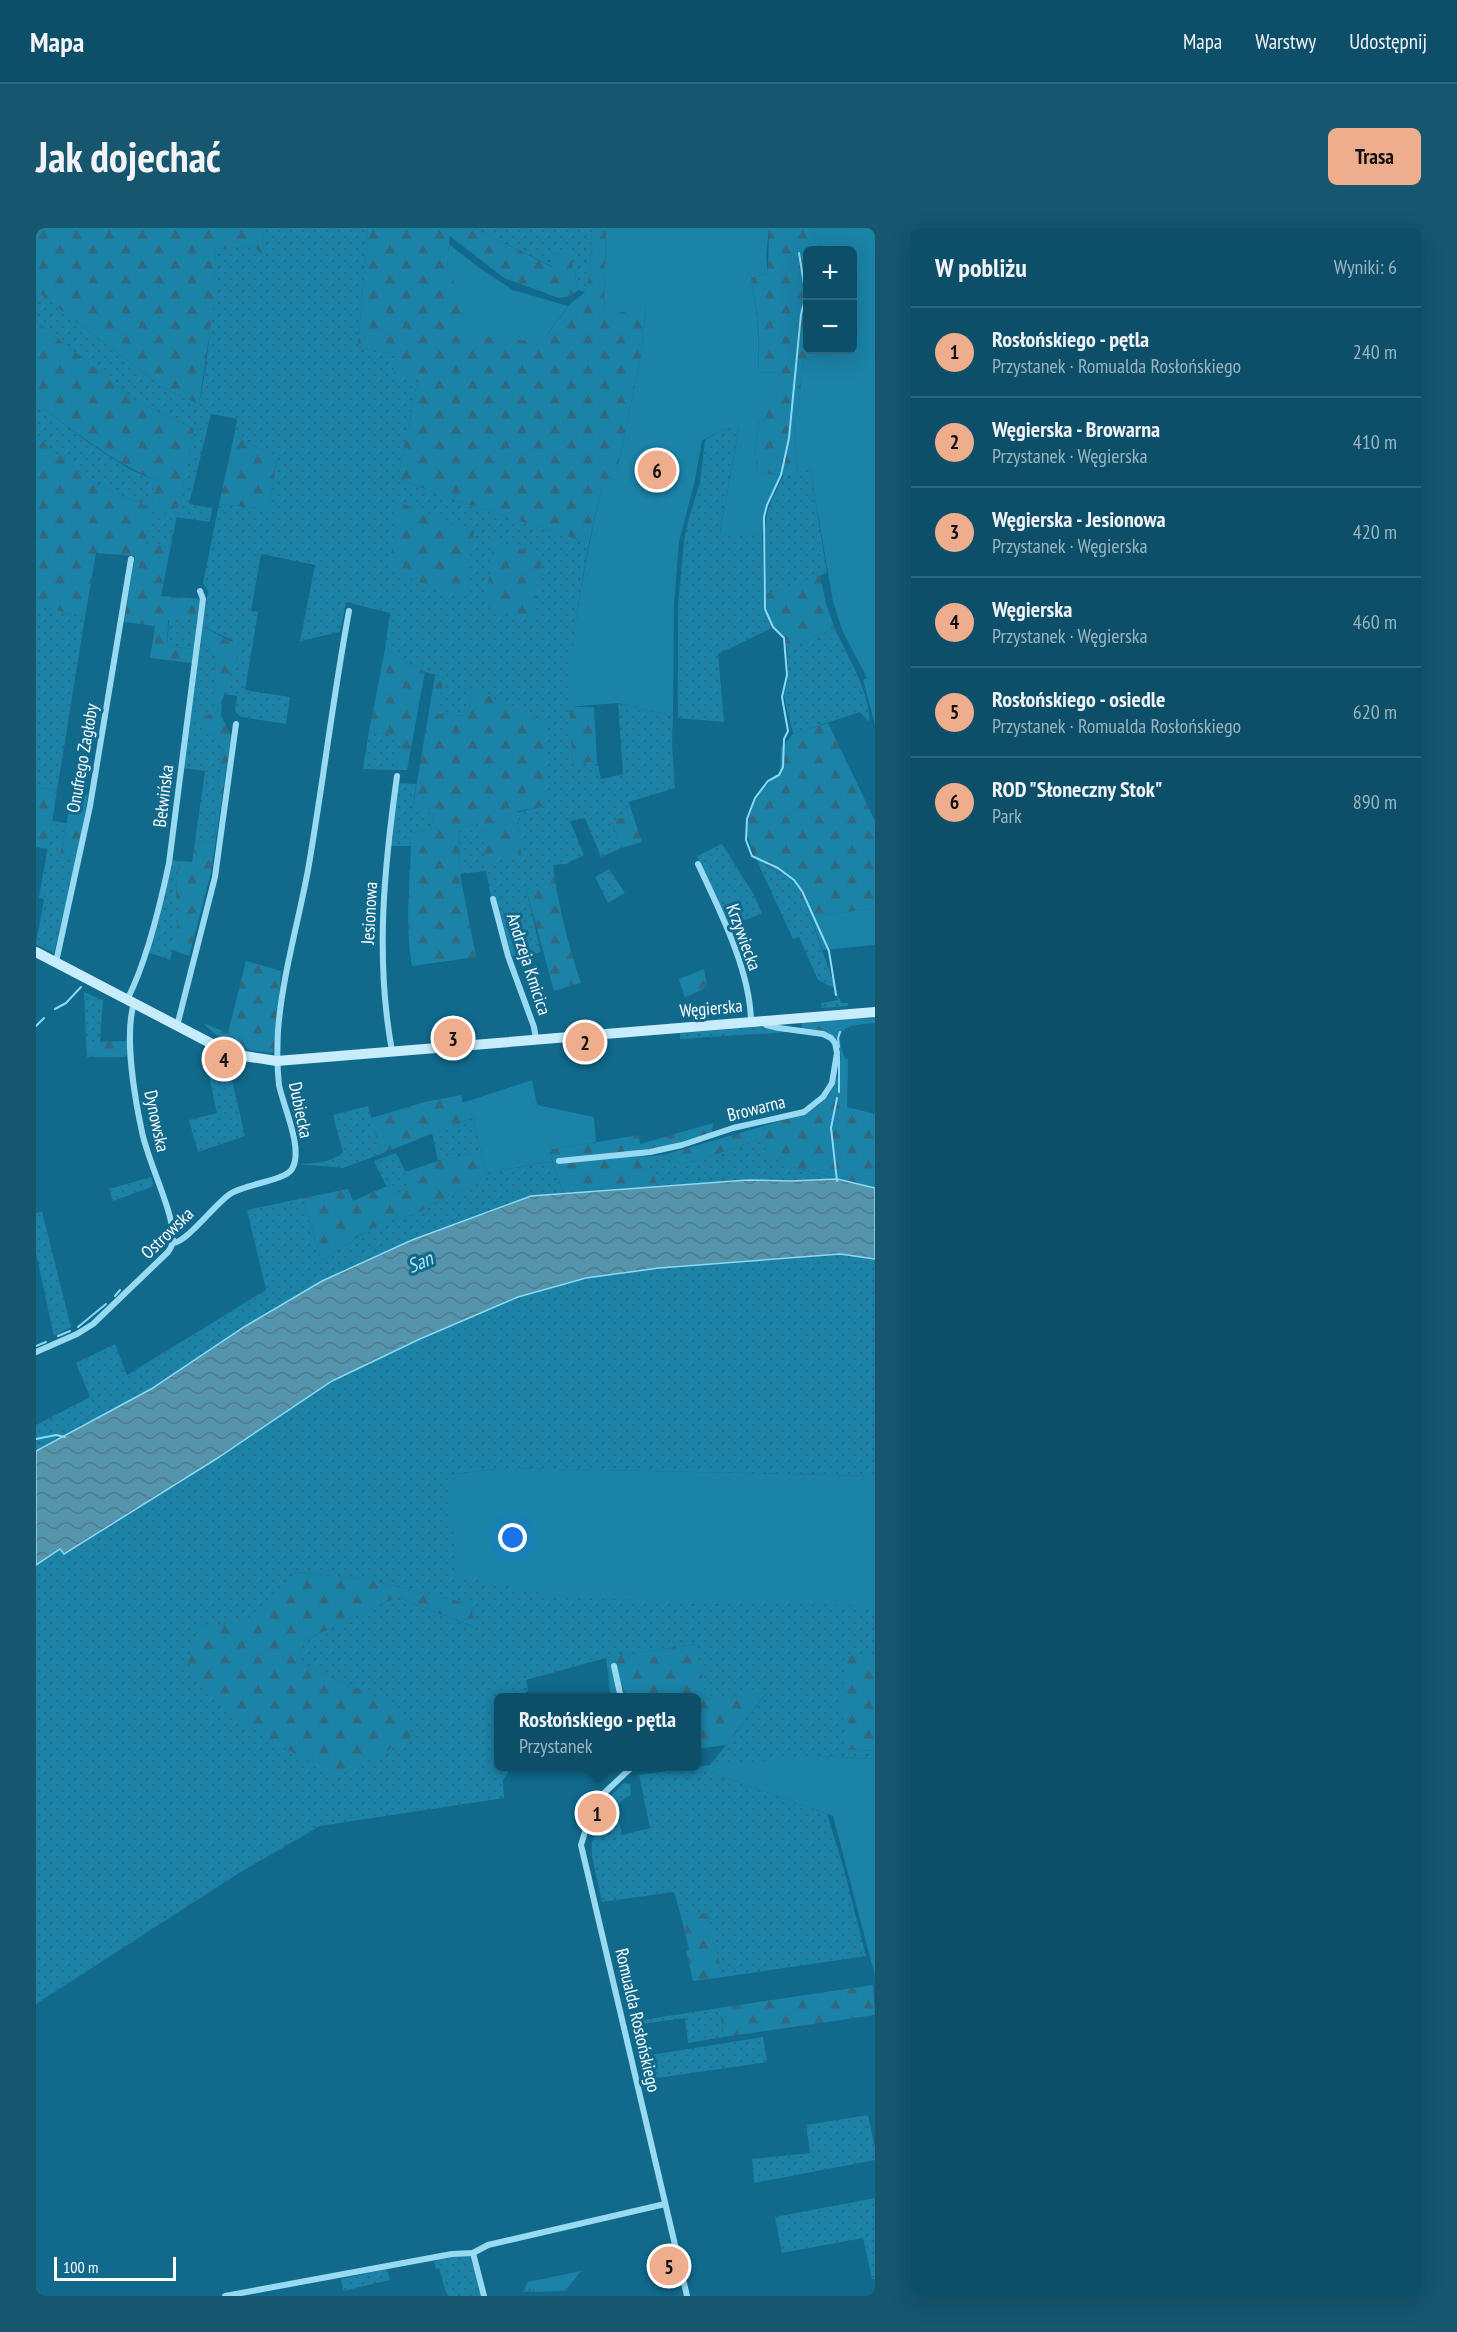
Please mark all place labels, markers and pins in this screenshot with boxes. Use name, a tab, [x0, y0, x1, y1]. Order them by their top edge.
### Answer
pin: 6	[638, 448, 676, 492]
pin: 3	[434, 1016, 472, 1060]
pin: 2	[566, 1020, 604, 1064]
pin: 4	[204, 1036, 243, 1082]
pin: 1	[578, 1790, 616, 1836]
pin: 5	[650, 2244, 688, 2288]

